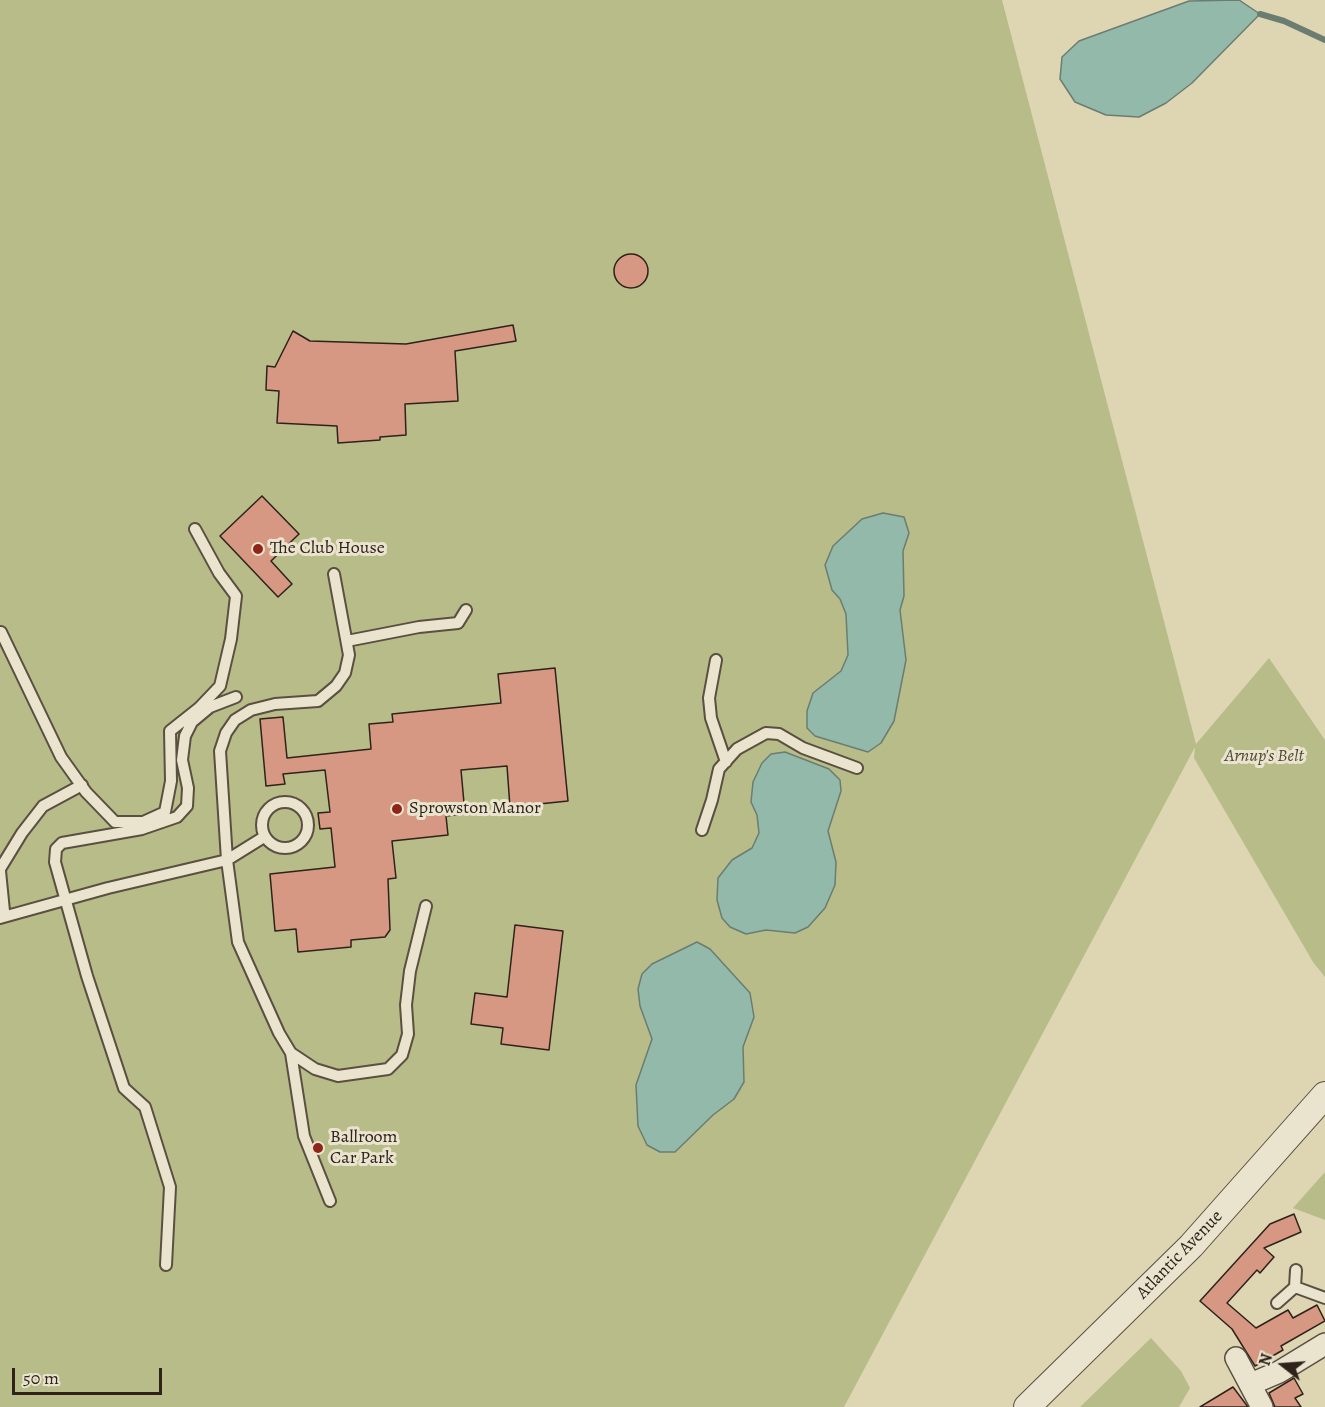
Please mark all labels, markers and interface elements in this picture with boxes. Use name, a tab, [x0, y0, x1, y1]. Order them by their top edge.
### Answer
place label: The Club House	[270, 538, 385, 560]
marker: The Club House	[251, 542, 265, 556]
park label: Arnup's Belt	[1224, 746, 1304, 768]
place label: Sprowston Manor	[409, 798, 541, 820]
marker: Sprowston Manor	[390, 802, 404, 816]
place label: Ballroom Car Park	[330, 1127, 398, 1170]
marker: Ballroom Car Park	[311, 1141, 325, 1155]
street label: Atlantic Avenue	[1132, 1206, 1228, 1304]
north arrow	[1253, 1335, 1313, 1395]
text: N	[1254, 1351, 1278, 1369]
scale bar	[15, 1356, 165, 1394]
text: 50 m	[23, 1366, 59, 1390]

